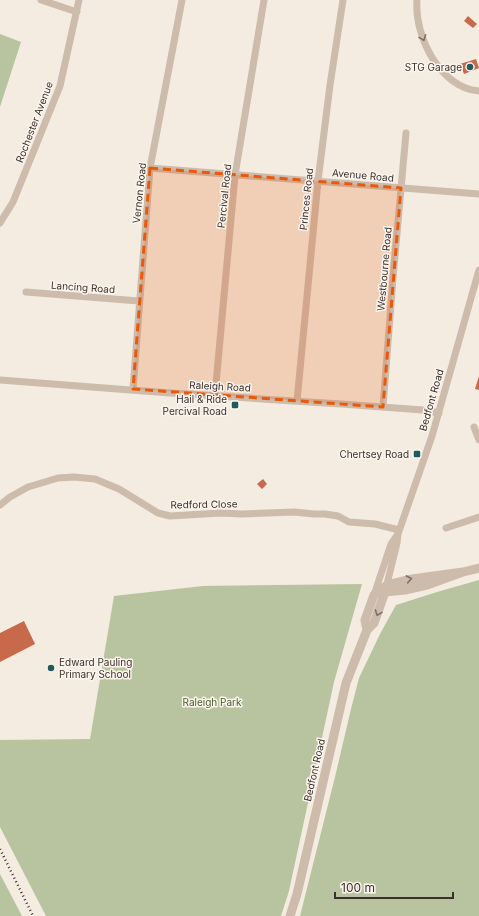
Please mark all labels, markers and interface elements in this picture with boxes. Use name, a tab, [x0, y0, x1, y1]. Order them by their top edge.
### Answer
one-way arrow	[418, 34, 426, 41]
place label: STG Garage	[405, 61, 462, 73]
marker: STG Garage	[465, 62, 475, 72]
street label: Rochester Avenue	[13, 80, 55, 164]
street label: Vernon Road	[130, 162, 148, 224]
street label: Percival Road	[215, 163, 233, 229]
street label: Avenue Road	[332, 166, 394, 184]
street label: Princes Road	[297, 167, 315, 231]
street label: Westbourne Road	[374, 226, 394, 312]
street label: Lancing Road	[51, 279, 115, 295]
street label: Bedfont Road	[416, 368, 446, 432]
street label: Raleigh Road	[189, 378, 251, 394]
place label: Hail & Ride Percival Road	[163, 393, 227, 417]
marker: Hail & Ride Percival Road	[230, 400, 240, 410]
place label: Chertsey Road	[339, 448, 409, 460]
marker: Chertsey Road	[412, 449, 422, 459]
street label: Redford Close	[170, 497, 238, 511]
one-way arrow	[406, 576, 412, 584]
one-way arrow	[375, 609, 383, 616]
place label: Edward Pauling Primary School	[59, 656, 132, 680]
marker: Edward Pauling Primary School	[46, 663, 56, 673]
park label: Raleigh Park	[183, 696, 242, 708]
street label: Bedfont Road	[301, 737, 327, 803]
scale bar	[335, 874, 453, 900]
text: 100 m	[341, 880, 375, 895]

